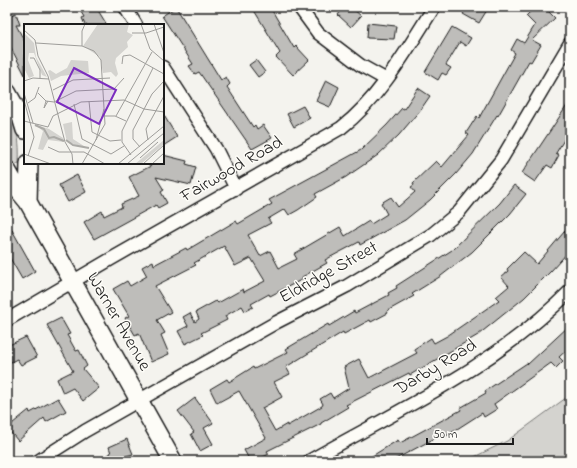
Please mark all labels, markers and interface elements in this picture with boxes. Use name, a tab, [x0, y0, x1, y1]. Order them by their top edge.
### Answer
inset map	[24, 24, 164, 164]
street label: Fairwood Road	[175, 130, 288, 210]
street label: Eldridge Street	[275, 235, 383, 312]
street label: Warner Avenue	[79, 268, 157, 377]
street label: Darby Road	[389, 333, 482, 403]
scale bar	[427, 420, 513, 446]
text: 50 m	[433, 426, 457, 444]

